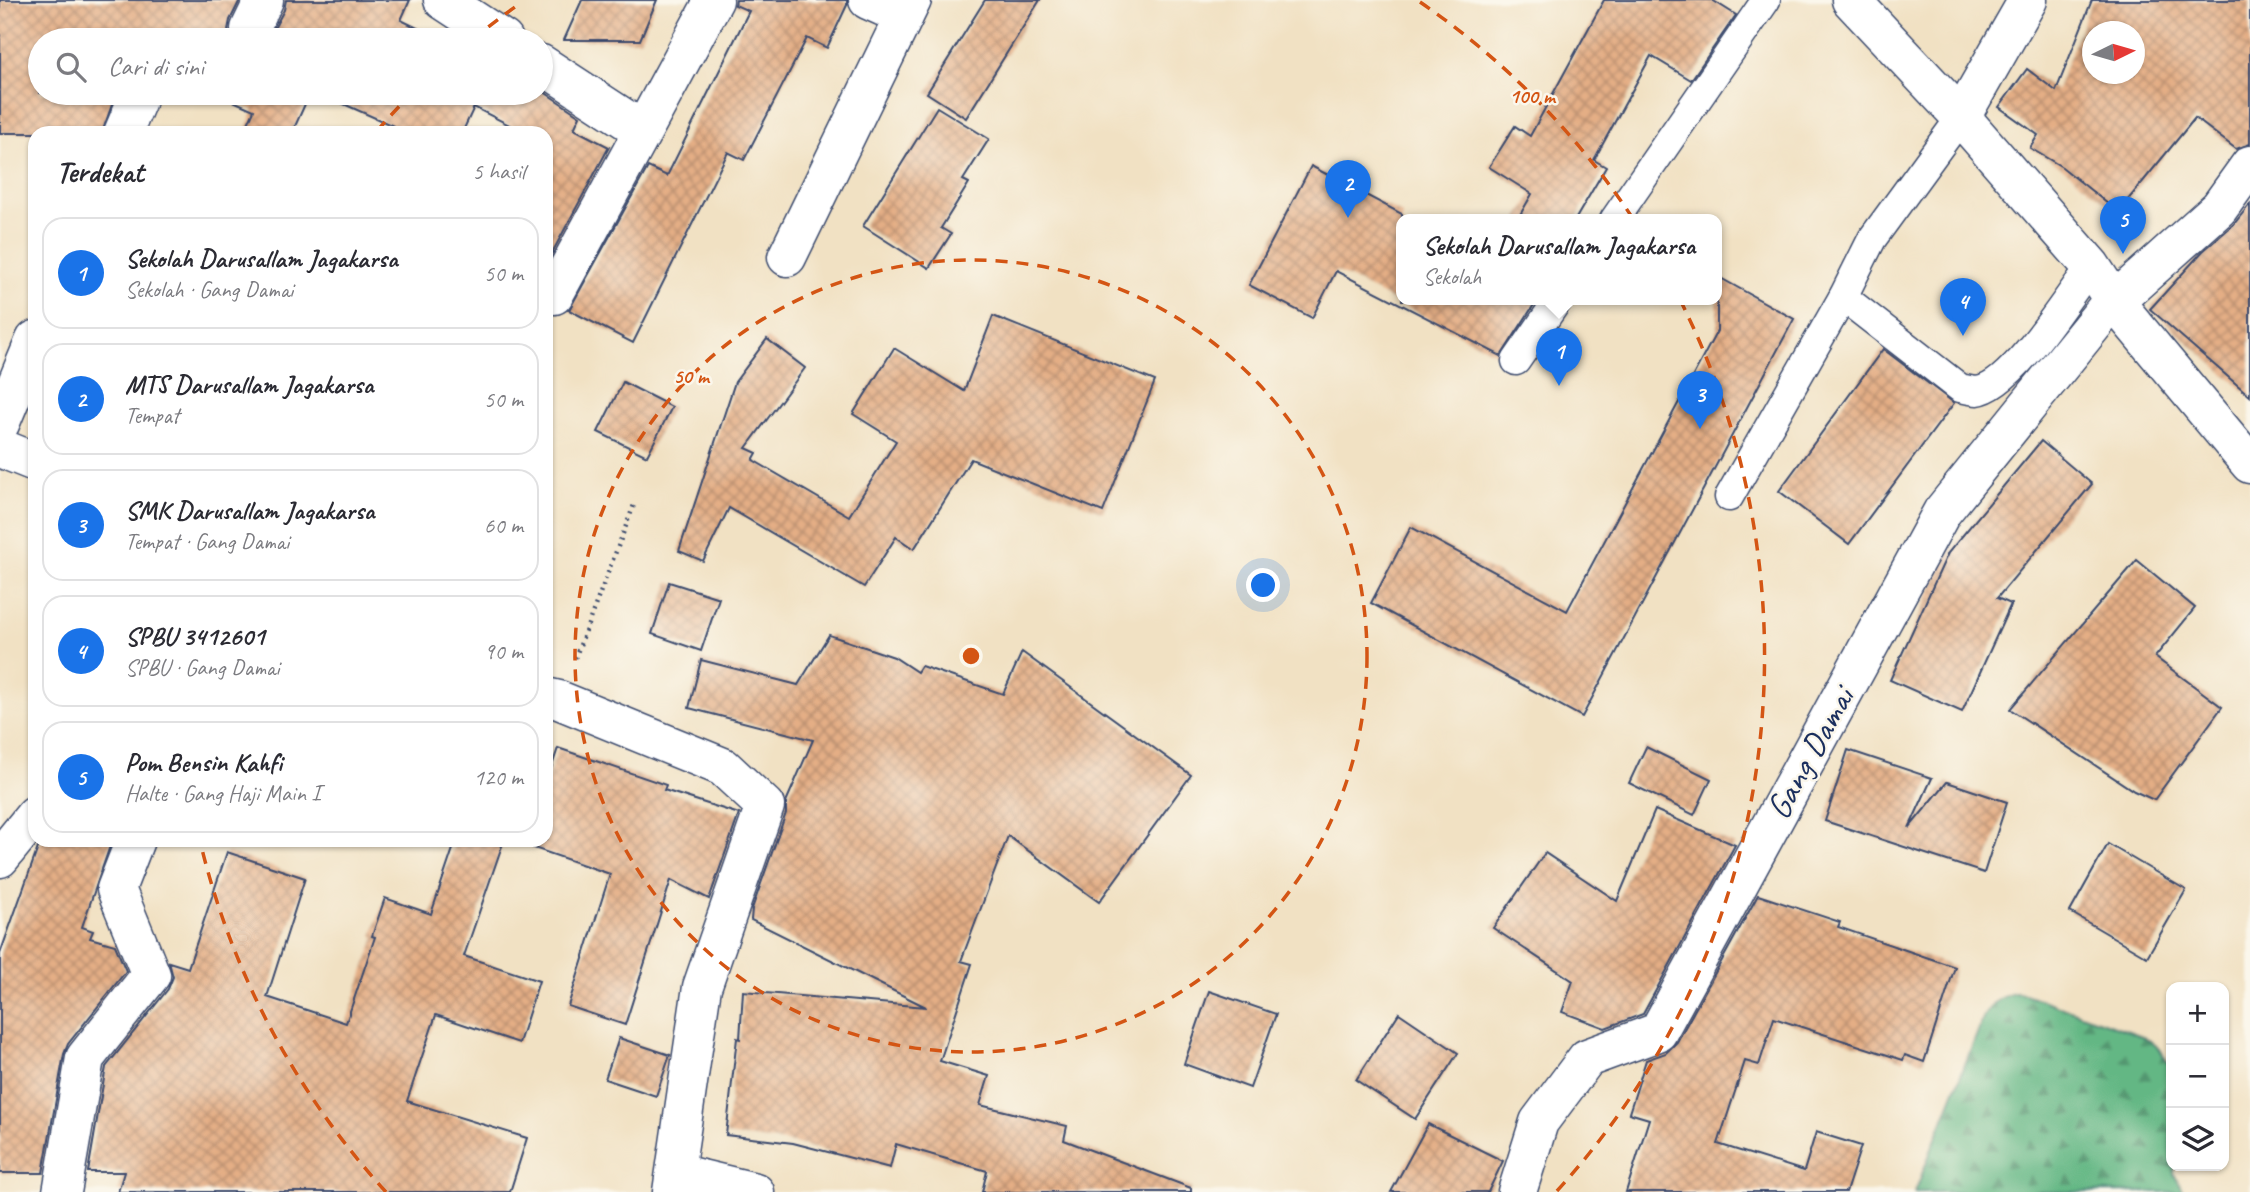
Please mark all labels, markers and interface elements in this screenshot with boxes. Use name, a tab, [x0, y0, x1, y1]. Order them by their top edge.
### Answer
north arrow	[2082, 21, 2145, 84]
search box	[28, 28, 553, 105]
icon: search	[52, 48, 90, 86]
text: Cari di sini	[108, 50, 204, 83]
text: 100 m	[1509, 83, 1557, 109]
text: Terdekat	[56, 153, 144, 191]
text: 5 hasil	[472, 157, 525, 186]
pin: 2	[1325, 160, 1371, 218]
pin: 5	[2100, 196, 2146, 254]
popup	[1396, 214, 1722, 305]
text: Sekolah Darusallam Jagakarsa	[1423, 229, 1695, 262]
text: Sekolah Darusallam Jagakarsa	[125, 242, 398, 275]
text: 1	[76, 259, 86, 288]
text: 50 m	[484, 259, 523, 288]
text: Sekolah	[1423, 262, 1481, 291]
text: Sekolah · Gang Damai	[125, 275, 293, 304]
pin: 4	[1940, 278, 1986, 336]
pin: 1	[1536, 328, 1582, 386]
text: 50 m	[673, 363, 711, 389]
text: MTS Darusallam Jagakarsa	[125, 368, 373, 401]
pin: 3	[1677, 371, 1723, 429]
text: 2	[76, 385, 86, 414]
text: 50 m	[484, 385, 523, 414]
text: Tempat	[125, 401, 179, 430]
text: SMK Darusallam Jagakarsa	[125, 494, 374, 527]
text: 3	[76, 511, 86, 540]
text: 60 m	[484, 511, 523, 540]
text: Tempat · Gang Damai	[125, 527, 289, 556]
your location	[1246, 568, 1280, 602]
text: SPBU 3412601	[125, 620, 265, 653]
text: 4	[76, 637, 86, 666]
text: 90 m	[484, 637, 523, 666]
centre of rings	[959, 644, 983, 668]
text: SPBU · Gang Damai	[125, 653, 280, 682]
street label: Gang Damai	[1755, 675, 1867, 827]
text: Pom Bensin Kahfi	[125, 746, 281, 779]
text: 5	[76, 763, 86, 792]
text: 120 m	[474, 763, 523, 792]
text: Halte · Gang Haji Main I	[125, 779, 321, 808]
map controls	[2166, 982, 2229, 1171]
button: +	[2166, 982, 2229, 1045]
button: −	[2166, 1045, 2229, 1108]
button: layers	[2166, 1108, 2229, 1171]

